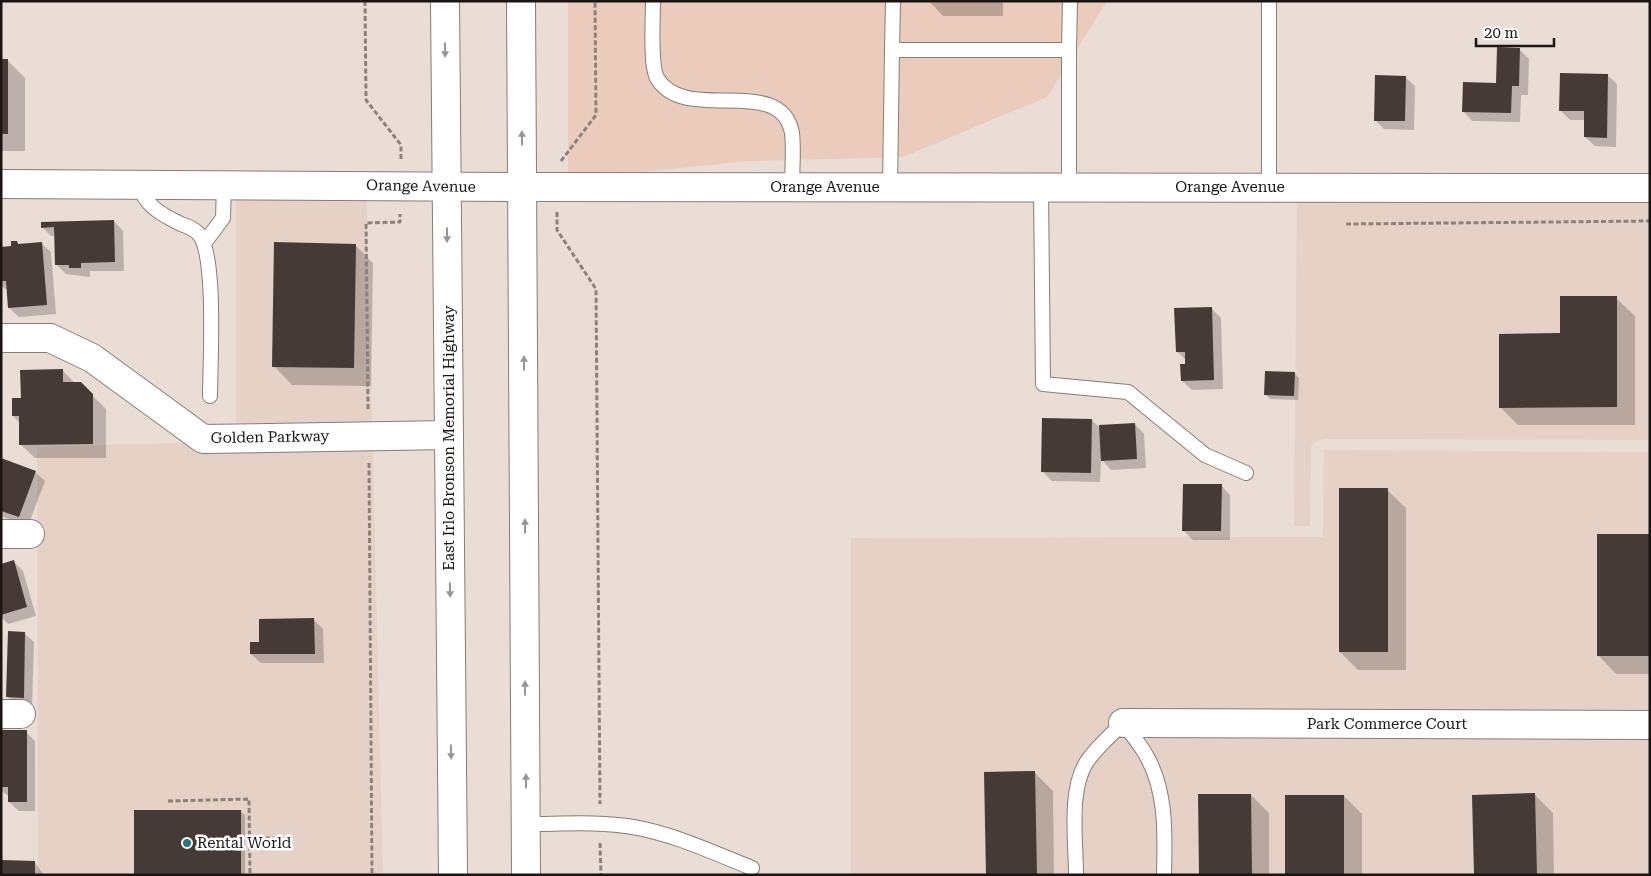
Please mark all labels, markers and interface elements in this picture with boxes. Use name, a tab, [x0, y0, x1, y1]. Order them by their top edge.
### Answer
scale bar	[1476, 15, 1554, 47]
text: 20 m	[1484, 24, 1519, 42]
one-way arrow	[441, 42, 449, 58]
one-way arrow	[518, 130, 526, 146]
street label: Orange Avenue	[366, 176, 476, 196]
street label: Orange Avenue	[770, 178, 880, 196]
street label: Orange Avenue	[1175, 178, 1285, 196]
one-way arrow	[443, 227, 451, 243]
street label: East Irlo Bronson Memorial Highway	[440, 305, 458, 571]
one-way arrow	[520, 355, 528, 371]
street label: Golden Parkway	[210, 427, 330, 447]
one-way arrow	[520, 518, 528, 534]
one-way arrow	[446, 582, 454, 598]
one-way arrow	[521, 680, 529, 696]
street label: Park Commerce Court	[1307, 715, 1468, 733]
one-way arrow	[448, 744, 456, 760]
one-way arrow	[522, 773, 530, 789]
place label: Rental World	[197, 834, 292, 852]
marker: Rental World	[181, 837, 193, 849]

